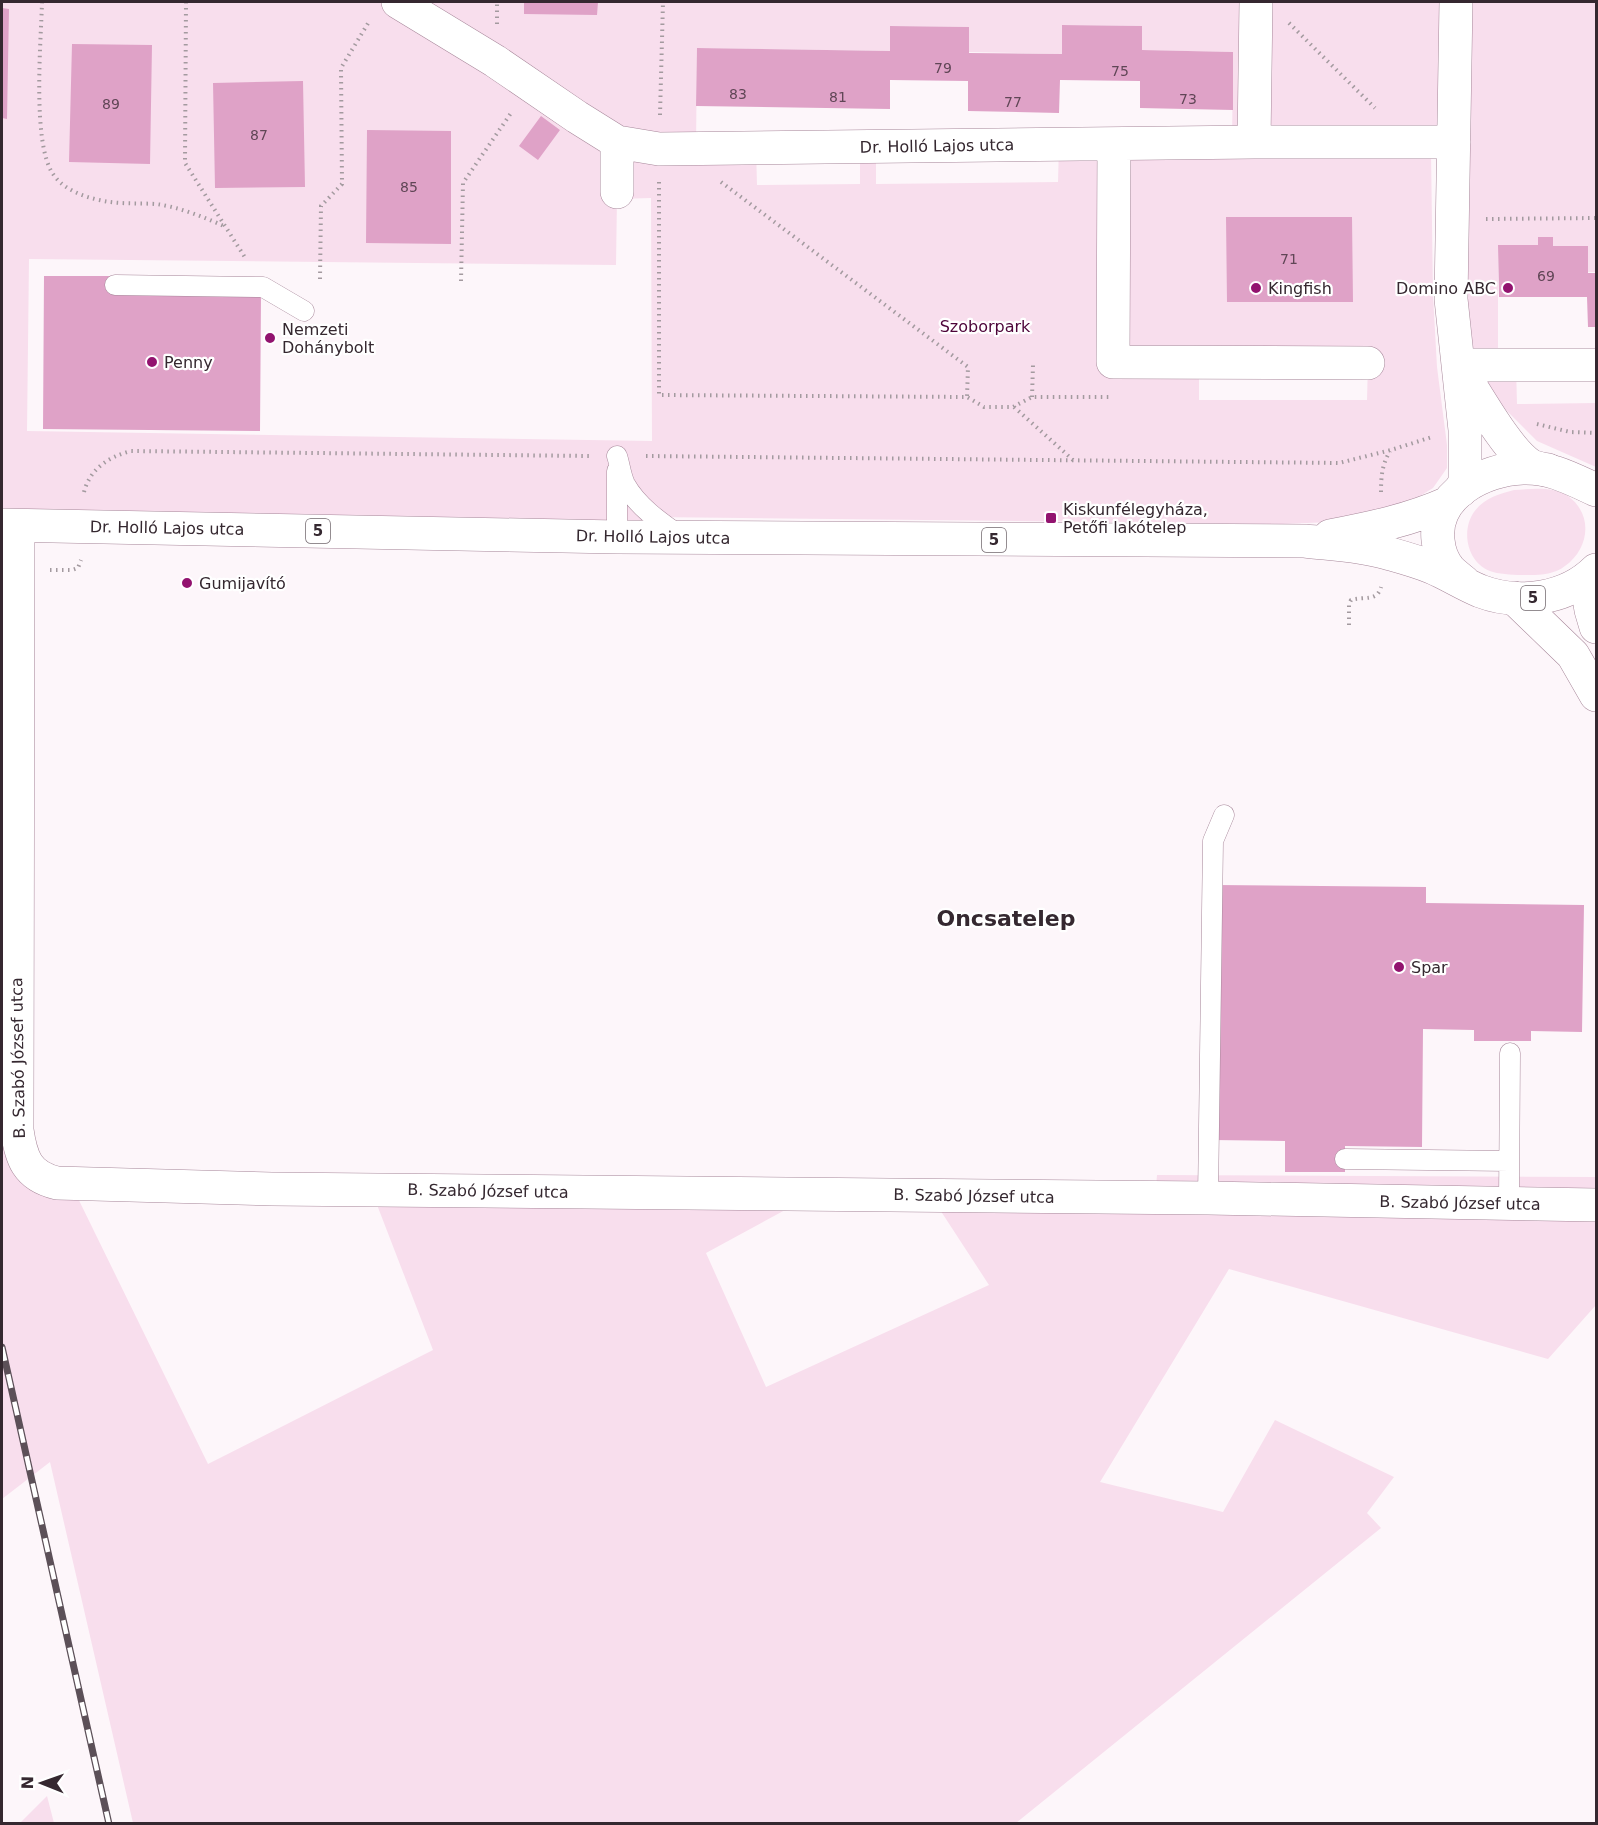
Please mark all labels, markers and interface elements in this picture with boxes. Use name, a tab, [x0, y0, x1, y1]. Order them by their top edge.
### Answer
house number: 79	[934, 60, 952, 76]
house number: 75	[1111, 63, 1129, 79]
house number: 83	[729, 86, 747, 102]
house number: 81	[829, 89, 847, 105]
house number: 73	[1179, 91, 1197, 107]
house number: 77	[1004, 94, 1022, 110]
house number: 89	[102, 96, 120, 112]
house number: 87	[250, 127, 268, 143]
street label: Dr. Holló Lajos utca	[860, 135, 1014, 157]
house number: 85	[400, 179, 418, 195]
house number: 71	[1280, 251, 1298, 267]
house number: 69	[1537, 268, 1555, 284]
place label: Kingfish	[1268, 279, 1332, 298]
place label: Domino ABC	[1396, 279, 1496, 298]
marker: Kingfish	[1249, 281, 1263, 295]
marker: Domino ABC	[1501, 281, 1515, 295]
park label: Szoborpark	[940, 317, 1031, 336]
place label: Nemzeti Dohánybolt	[282, 320, 374, 357]
marker: Nemzeti Dohánybolt	[263, 331, 277, 345]
place label: Penny	[164, 353, 213, 372]
marker: Penny	[145, 355, 159, 369]
place label: Kiskunfélegyháza, Petőfi lakótelep	[1063, 500, 1208, 537]
marker: Kiskunfélegyháza, Petőfi lakótelep	[1044, 511, 1058, 525]
street label: Dr. Holló Lajos utca	[90, 517, 244, 539]
road number: 5	[306, 519, 330, 543]
street label: Dr. Holló Lajos utca	[576, 526, 730, 548]
road number: 5	[982, 528, 1006, 552]
place label: Gumijavító	[199, 574, 286, 593]
marker: Gumijavító	[180, 576, 194, 590]
road number: 5	[1521, 586, 1545, 610]
district label: Oncsatelep	[937, 906, 1076, 931]
place label: Spar	[1411, 958, 1448, 977]
marker: Spar	[1392, 960, 1406, 974]
street label: B. Szabó József utca	[7, 977, 29, 1139]
street label: B. Szabó József utca	[407, 1180, 569, 1202]
street label: B. Szabó József utca	[893, 1185, 1055, 1207]
street label: B. Szabó József utca	[1379, 1192, 1541, 1214]
north arrow	[12, 1753, 72, 1813]
text: N	[18, 1776, 37, 1790]

